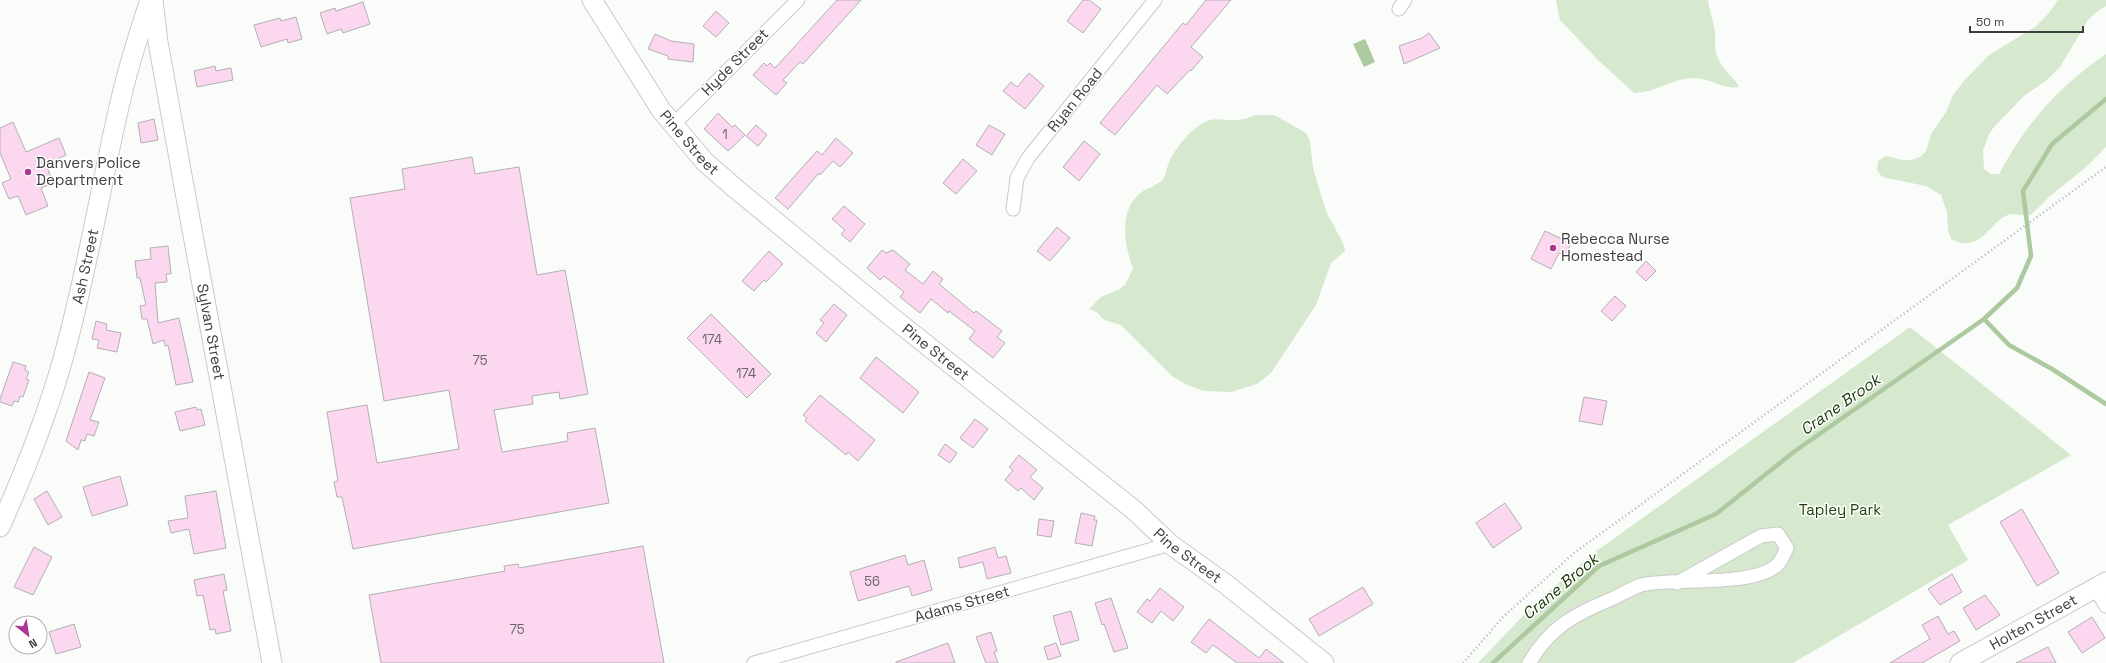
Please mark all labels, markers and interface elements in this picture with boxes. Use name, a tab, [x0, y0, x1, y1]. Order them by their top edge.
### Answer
scale bar	[1970, 8, 2083, 34]
text: 50 m	[1976, 14, 2004, 30]
street label: Hyde Street	[697, 24, 772, 99]
street label: Ryan Road	[1043, 64, 1106, 136]
street label: Pine Street	[656, 106, 723, 179]
house number: 1	[722, 126, 728, 143]
place label: Danvers Police Department	[36, 153, 141, 189]
marker: Danvers Police Department	[23, 167, 33, 177]
street label: Ash Street	[67, 227, 102, 306]
place label: Rebecca Nurse Homestead	[1561, 229, 1670, 265]
marker: Rebecca Nurse Homestead	[1548, 243, 1558, 253]
street label: Sylvan Street	[193, 282, 230, 382]
street label: Pine Street	[899, 319, 974, 384]
house number: 174	[702, 331, 722, 348]
house number: 75	[472, 352, 488, 369]
house number: 174	[736, 365, 756, 382]
water label: Crane Brook	[1796, 368, 1886, 440]
park label: Tapley Park	[1799, 500, 1881, 519]
street label: Pine Street	[1150, 524, 1226, 587]
water label: Crane Brook	[1518, 547, 1605, 624]
house number: 56	[864, 573, 880, 590]
street label: Adams Street	[912, 581, 1012, 626]
street label: Holten Street	[1986, 590, 2080, 654]
north arrow	[8, 615, 48, 655]
house number: 75	[509, 621, 525, 638]
text: N	[26, 636, 40, 652]

